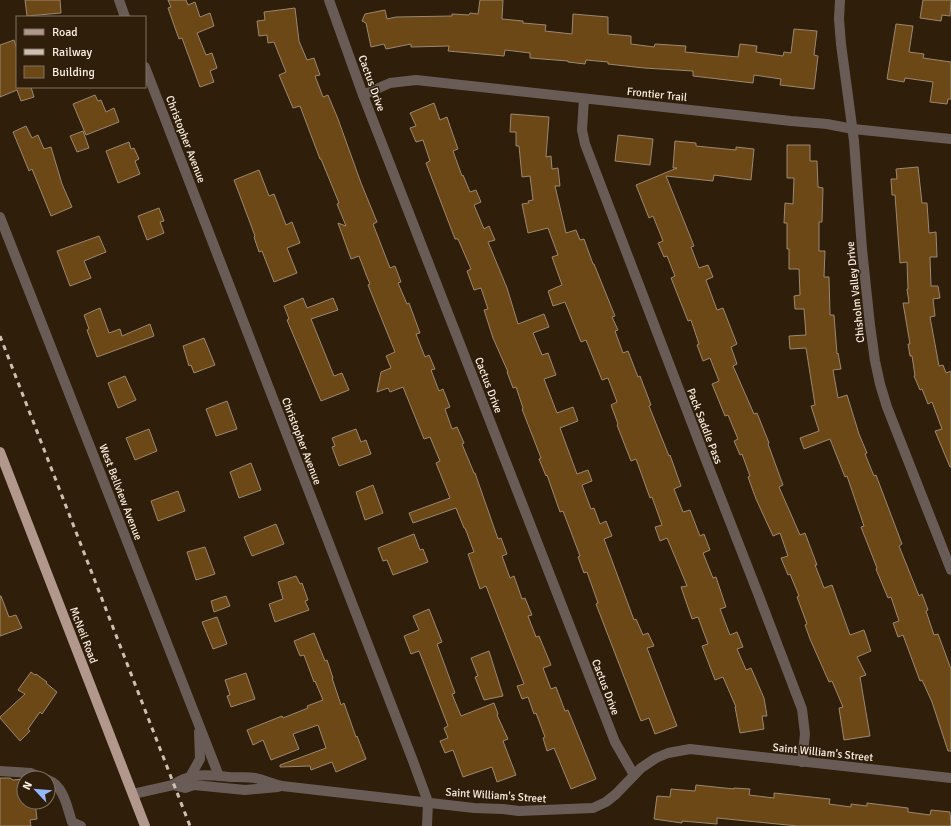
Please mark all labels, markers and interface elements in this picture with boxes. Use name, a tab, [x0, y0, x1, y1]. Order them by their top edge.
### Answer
legend	[16, 16, 146, 88]
text: Road	[52, 25, 78, 40]
text: Railway	[52, 45, 92, 60]
street label: Cactus Drive	[355, 53, 388, 113]
text: Building	[52, 65, 95, 80]
street label: Frontier Trail	[626, 85, 688, 104]
street label: Christopher Avenue	[163, 94, 208, 185]
street label: Chisholm Valley Drive	[844, 241, 867, 343]
street label: Cactus Drive	[472, 355, 505, 415]
street label: Pack Saddle Pass	[684, 386, 725, 466]
street label: Christopher Avenue	[279, 396, 324, 487]
street label: West Bellview Avenue	[96, 442, 145, 542]
street label: McNeil Road	[67, 605, 100, 665]
street label: Cactus Drive	[589, 657, 622, 717]
street label: Saint William's Street	[772, 741, 874, 764]
north arrow	[16, 770, 56, 810]
text: N	[20, 780, 35, 792]
street label: Saint William's Street	[445, 785, 547, 806]

